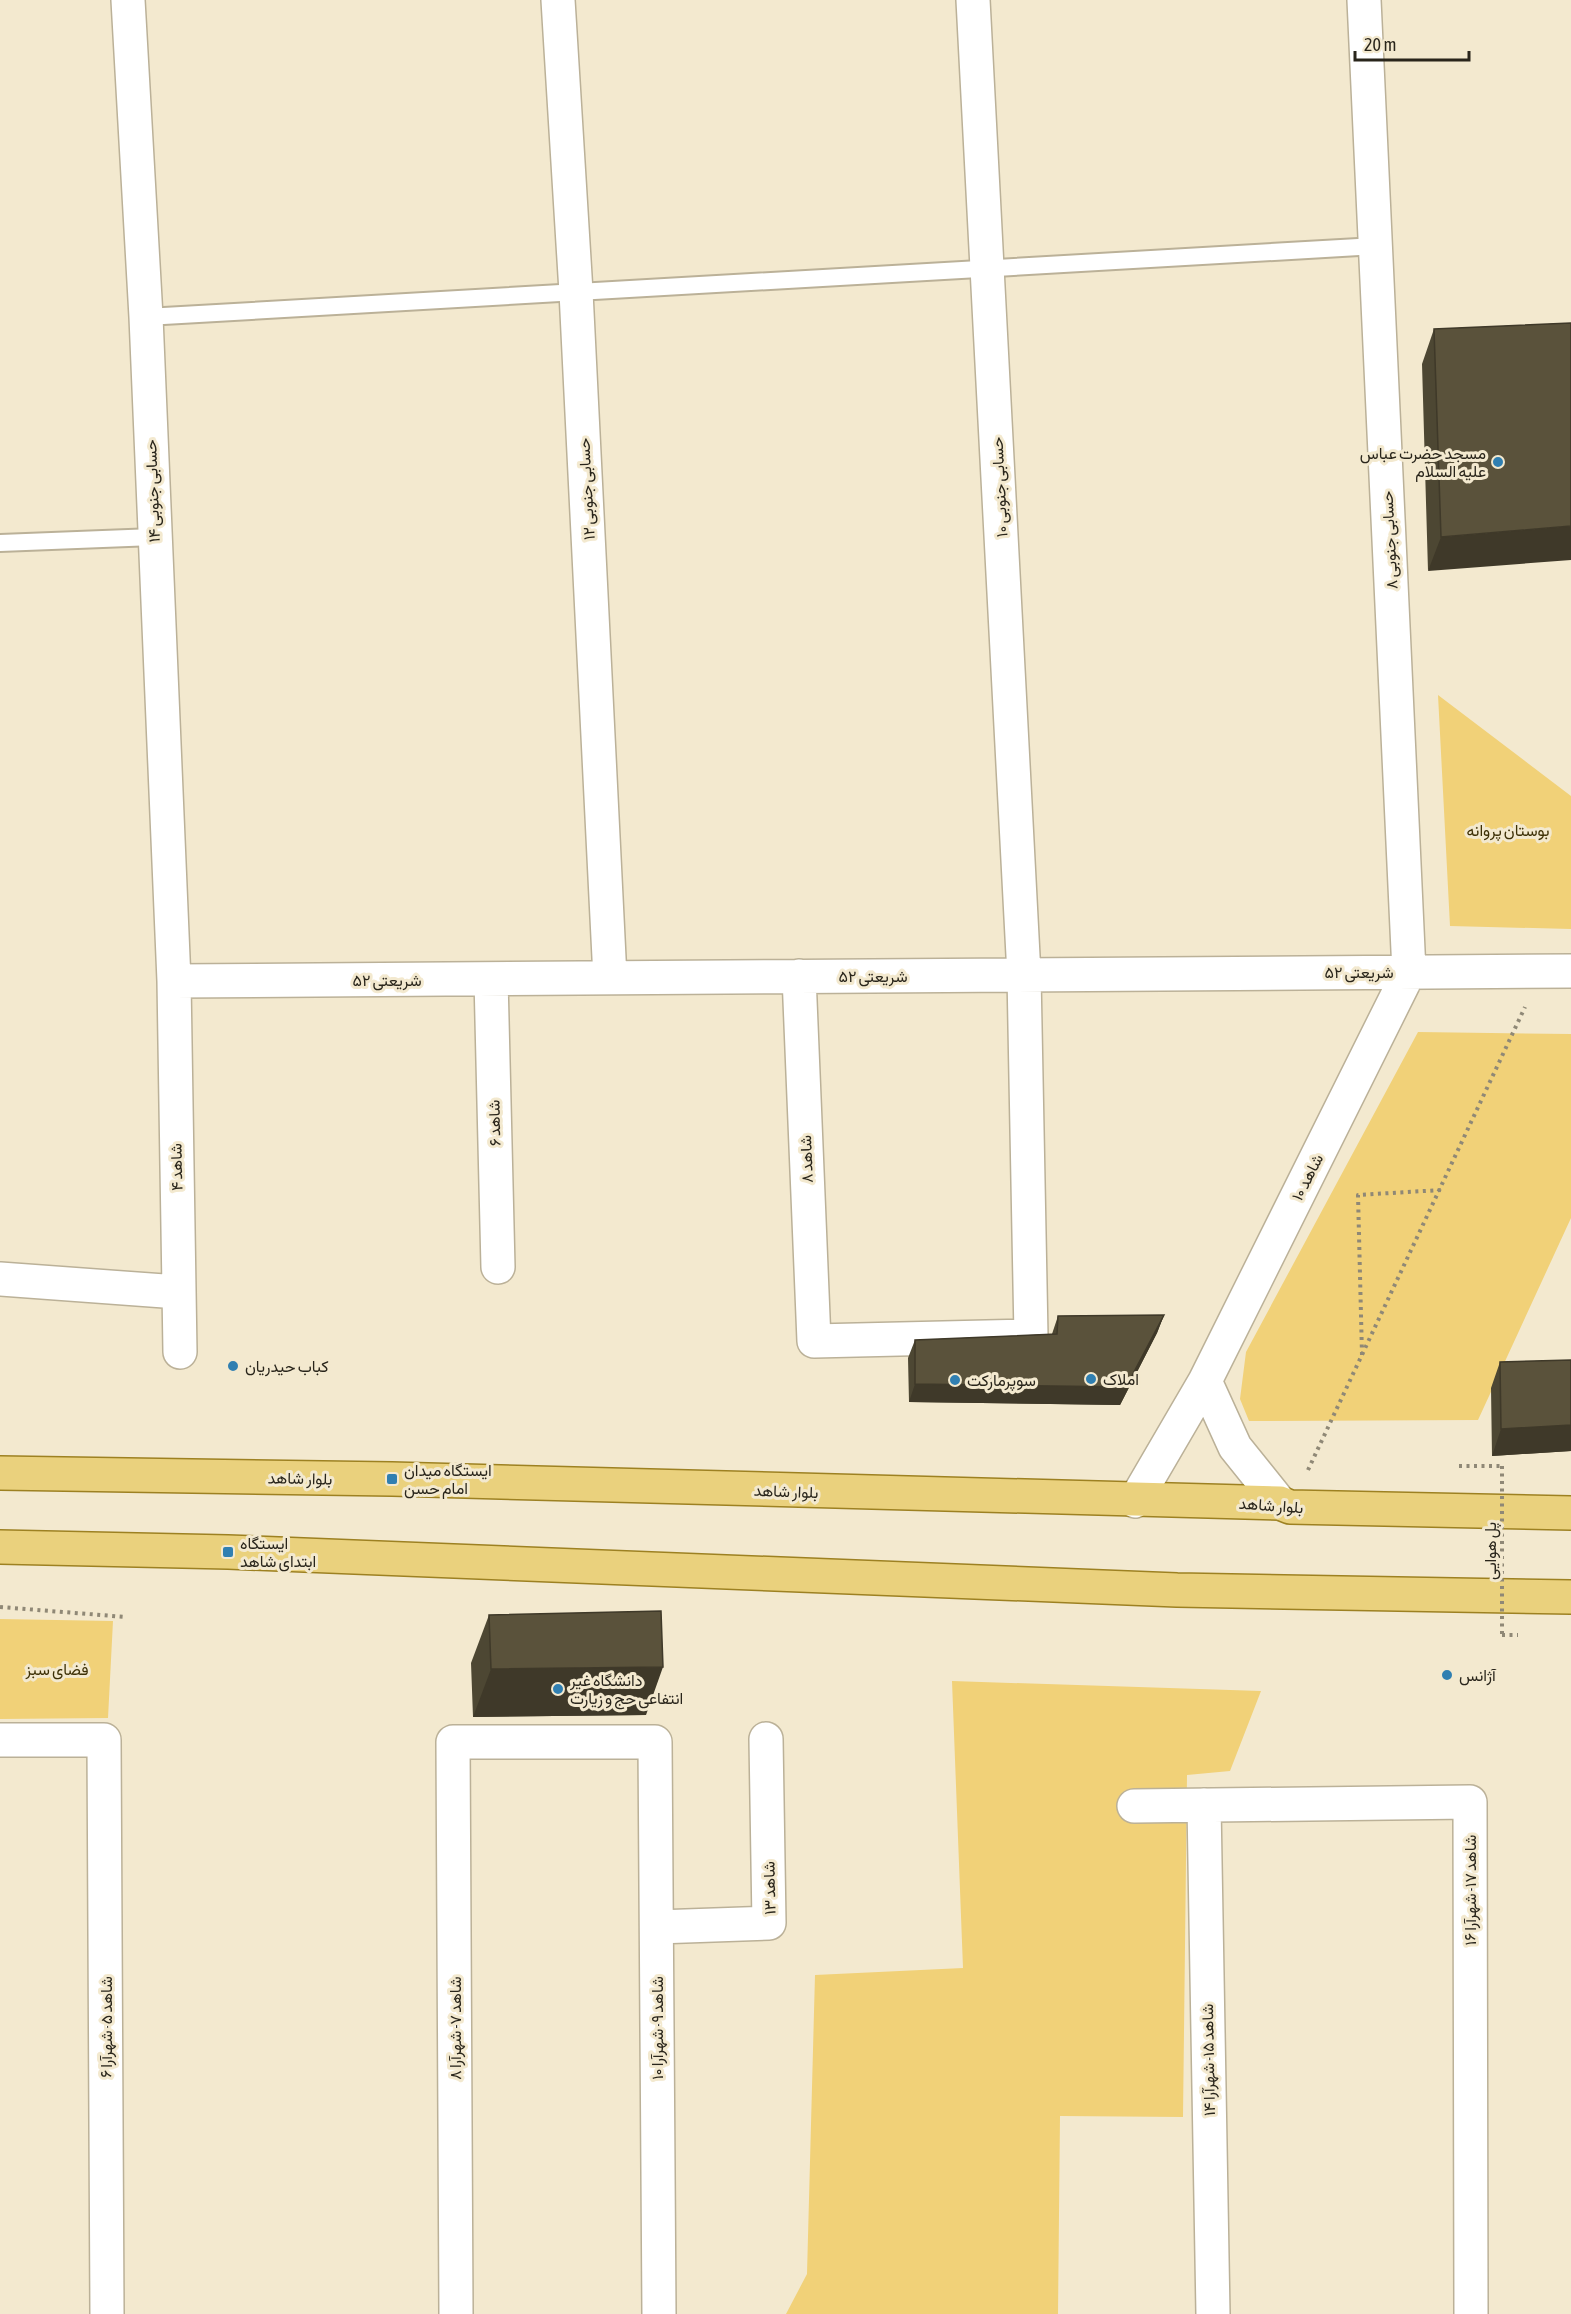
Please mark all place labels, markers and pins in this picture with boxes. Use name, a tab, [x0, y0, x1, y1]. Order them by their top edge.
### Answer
place label: مسجد حضرت عباس علیه السلام	[1360, 444, 1486, 482]
marker: مسجد حضرت عباس علیه السلام	[1491, 455, 1505, 469]
place label: کباب حیدریان	[245, 1357, 329, 1377]
marker: کباب حیدریان	[226, 1359, 240, 1373]
place label: املاک	[1103, 1370, 1139, 1388]
place label: سوپرمارکت	[967, 1371, 1036, 1392]
marker: املاک	[1084, 1372, 1098, 1386]
marker: سوپرمارکت	[948, 1373, 962, 1387]
place label: ایستگاه میدان امام حسن	[404, 1461, 492, 1499]
marker: ایستگاه میدان امام حسن	[385, 1472, 399, 1486]
place label: ایستگاه ابتدای شاهد	[240, 1534, 316, 1572]
marker: ایستگاه ابتدای شاهد	[221, 1545, 235, 1559]
place label: آژانس	[1459, 1666, 1497, 1686]
marker: آژانس	[1440, 1668, 1454, 1682]
place label: دانشگاه غیر انتفاعی حج و زیارت	[569, 1671, 683, 1710]
marker: دانشگاه غیر انتفاعی حج و زیارت	[551, 1682, 565, 1696]

